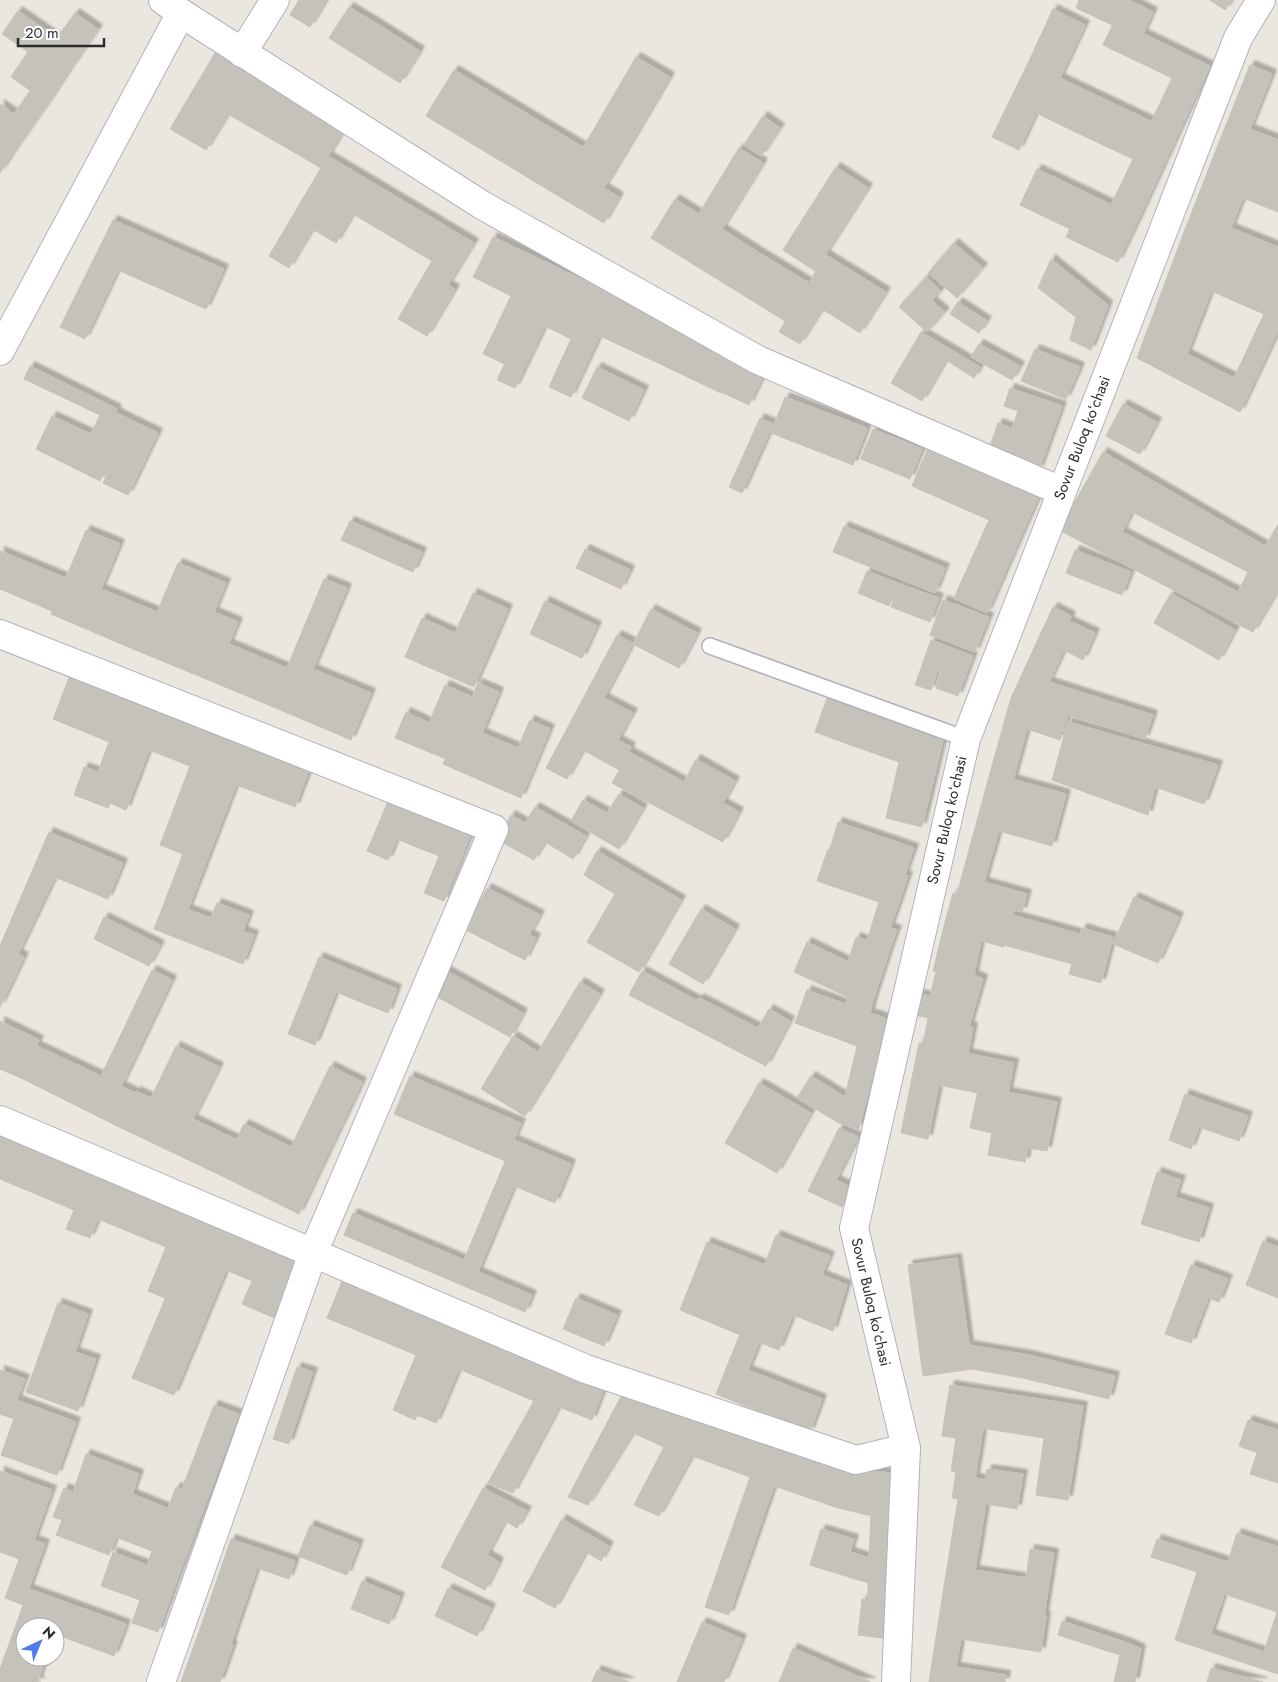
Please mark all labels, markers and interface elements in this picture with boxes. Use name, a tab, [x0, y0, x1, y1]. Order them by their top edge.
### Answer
scale bar	[18, 15, 104, 47]
text: 20 m	[25, 22, 59, 44]
street label: Sovur Buloq koʻchasi	[1048, 373, 1116, 503]
street label: Sovur Buloq koʻchasi	[922, 754, 972, 886]
street label: Sovur Buloq koʻchasi	[846, 1236, 896, 1368]
north arrow	[15, 1617, 65, 1667]
text: N	[38, 1622, 60, 1644]

